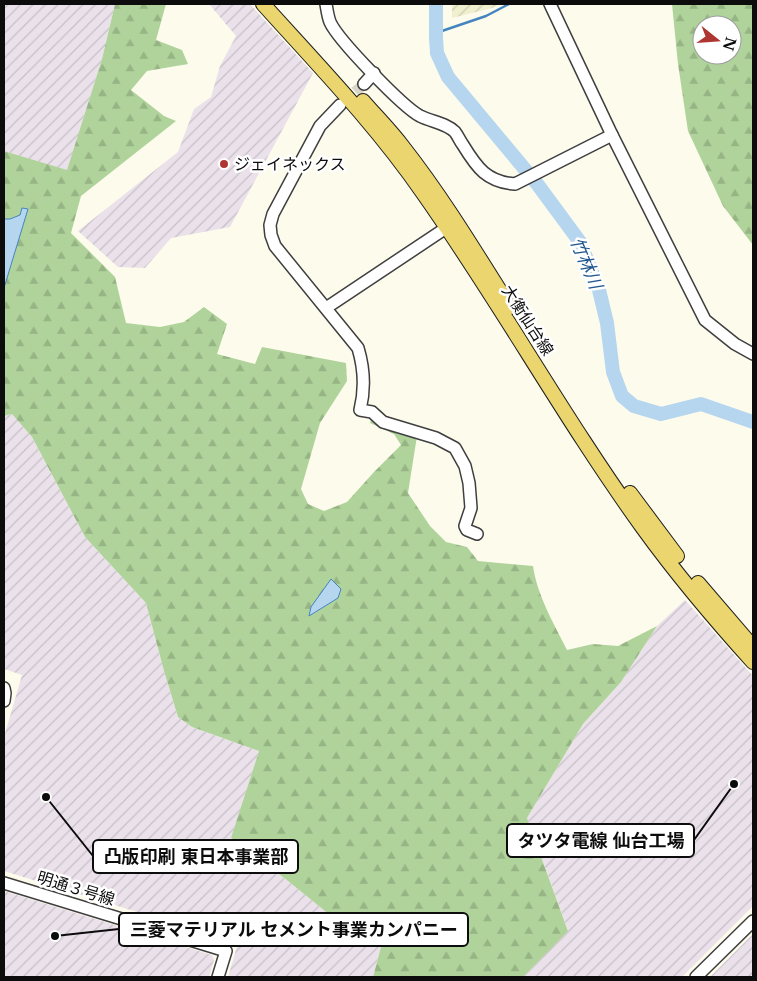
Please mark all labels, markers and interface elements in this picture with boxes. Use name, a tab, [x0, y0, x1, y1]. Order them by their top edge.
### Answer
north arrow	[692, 15, 742, 65]
text: N	[719, 35, 740, 53]
place label: ジェイネックス	[234, 154, 346, 174]
marker: ジェイネックス	[218, 158, 230, 170]
water label: 竹林川	[565, 234, 607, 294]
street label: 大衡仙台線	[498, 281, 558, 359]
callout: タツタ電線 仙台工場	[507, 824, 694, 857]
text: タツタ電線 仙台工場	[518, 830, 684, 852]
callout: 凸版印刷 東日本事業部	[93, 840, 298, 873]
text: 凸版印刷 東日本事業部	[104, 846, 288, 868]
street label: 明通３号線	[35, 867, 117, 909]
callout: 三菱マテリアル セメント事業カンパニー	[119, 913, 468, 946]
text: 三菱マテリアル セメント事業カンパニー	[130, 919, 458, 941]

